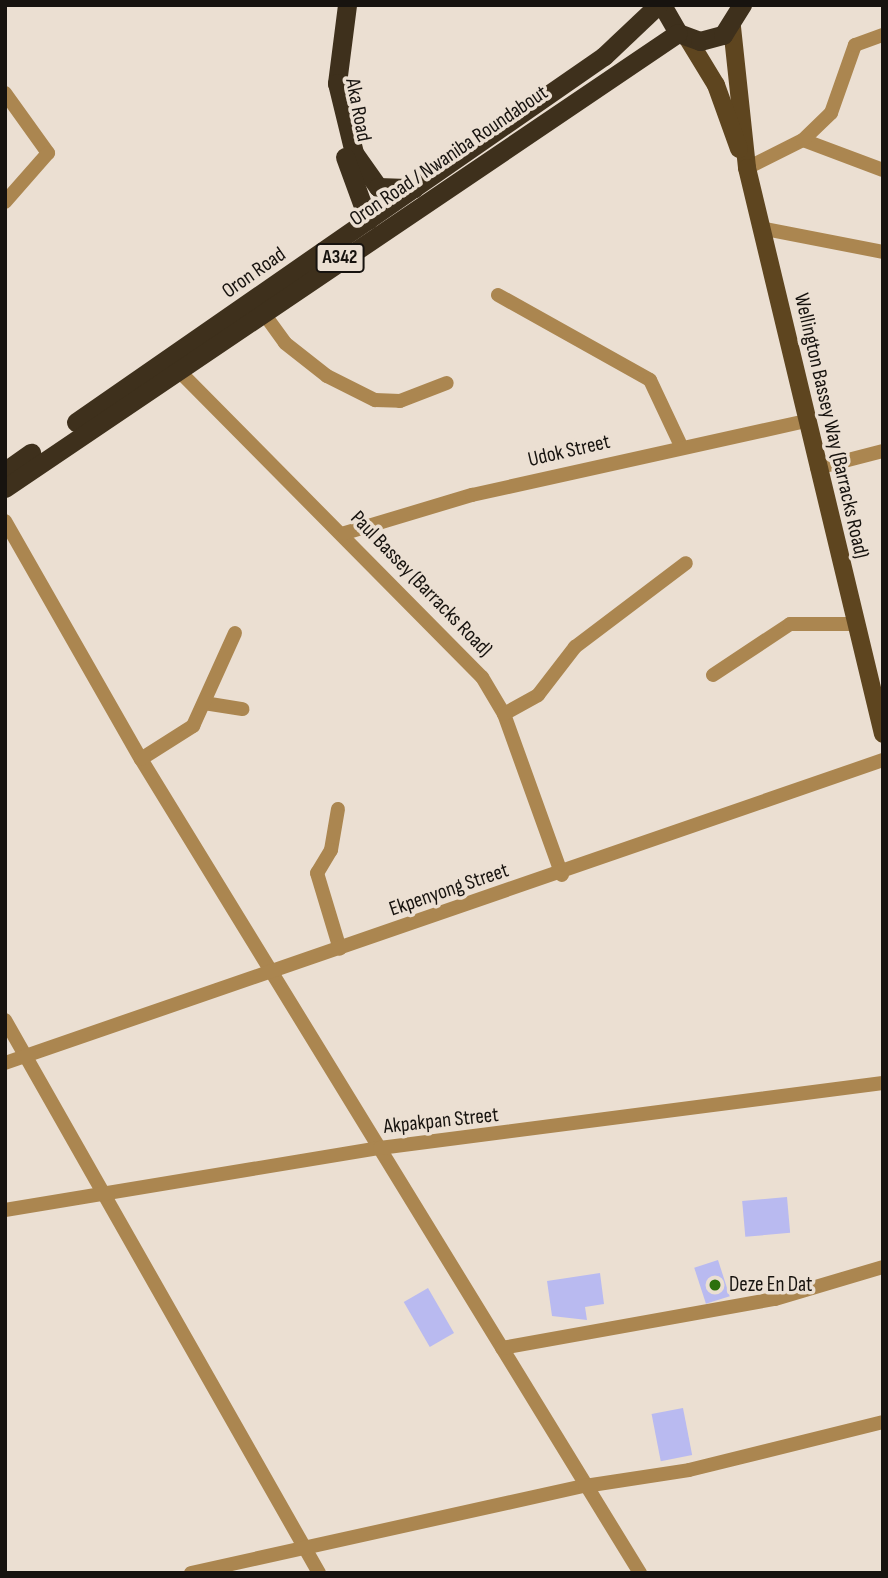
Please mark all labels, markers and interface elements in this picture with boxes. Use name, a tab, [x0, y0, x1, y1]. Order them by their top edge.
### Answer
street label: Aka Road	[340, 76, 376, 144]
street label: Oron Road / Nwaniba Roundabout	[345, 80, 553, 232]
street label: Oron Road	[217, 242, 291, 304]
road number: A342	[316, 242, 364, 274]
street label: Wellington Bassey Way (Barracks Road)	[788, 291, 874, 561]
street label: Udok Street	[525, 429, 613, 473]
street label: Paul Bassey (Barracks Road)	[345, 506, 497, 662]
street label: Ekpenyong Street	[386, 858, 512, 922]
street label: Akpakpan Street	[382, 1102, 500, 1140]
place label: Deze En Dat	[729, 1272, 812, 1298]
marker: Deze En Dat	[707, 1277, 723, 1293]

